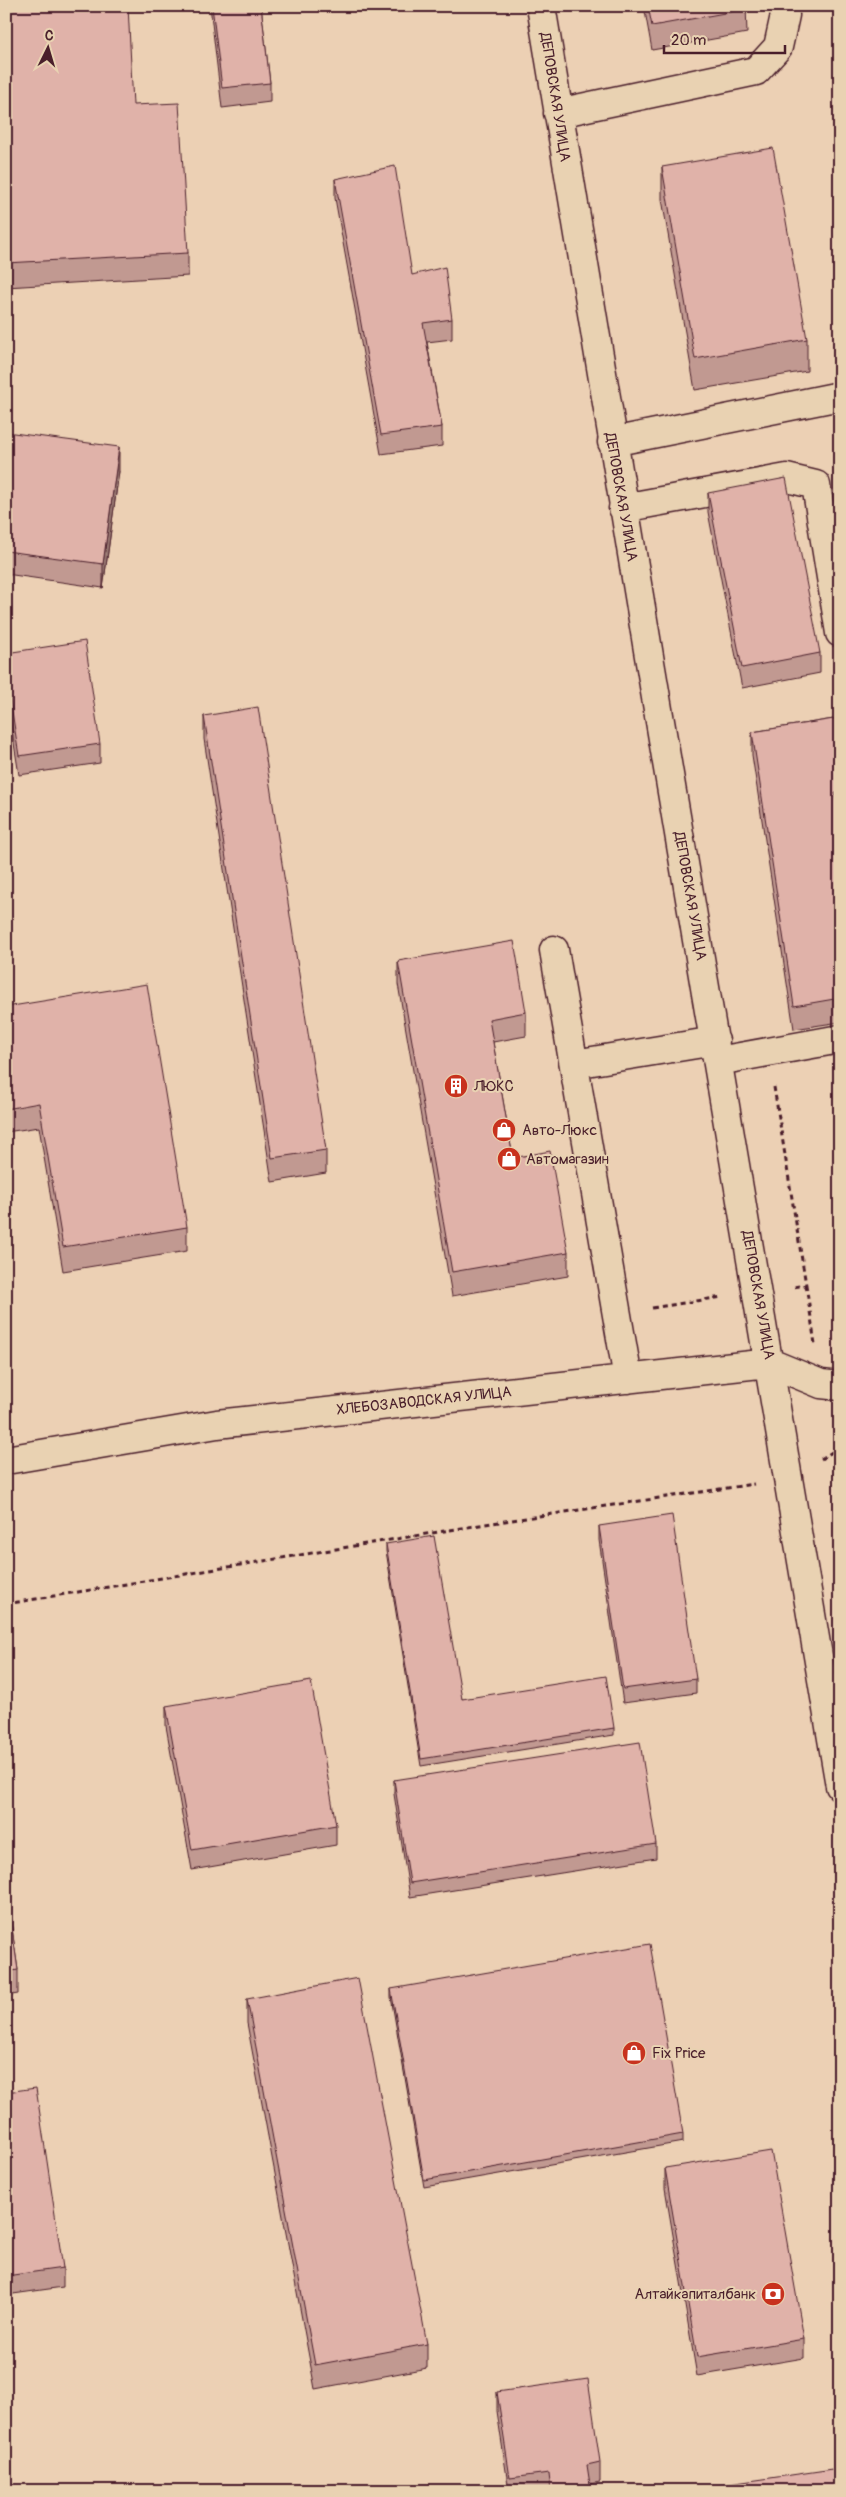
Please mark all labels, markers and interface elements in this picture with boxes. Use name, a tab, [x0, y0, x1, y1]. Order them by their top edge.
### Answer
north arrow	[22, 22, 72, 72]
scale bar	[664, 22, 785, 54]
text: С	[44, 27, 54, 44]
street label: ДЕПОВСКАЯ УЛИЦА	[535, 30, 575, 163]
text: 20 m	[671, 31, 706, 50]
street label: ДЕПОВСКАЯ УЛИЦА	[600, 430, 642, 563]
street label: ДЕПОВСКАЯ УЛИЦА	[669, 829, 711, 962]
building icon: ЛЮКС	[443, 1073, 469, 1099]
place label: ЛЮКС	[473, 1077, 514, 1096]
shop icon: Авто-Люкс	[491, 1117, 517, 1143]
place label: Авто-Люкс	[522, 1121, 598, 1140]
shop icon: Автомагазин	[496, 1146, 522, 1172]
place label: Автомагазин	[526, 1150, 609, 1169]
street label: ДЕПОВСКАЯ УЛИЦА	[737, 1228, 779, 1361]
street label: ХЛЕБОЗАВОДСКАЯ УЛИЦА	[335, 1382, 513, 1420]
shop icon: Fix Price	[621, 2040, 647, 2066]
place label: Fix Price	[652, 2044, 706, 2063]
bank icon: Алтайкапиталбанк	[760, 2281, 786, 2307]
place label: Алтайкапиталбанк	[634, 2285, 756, 2304]

